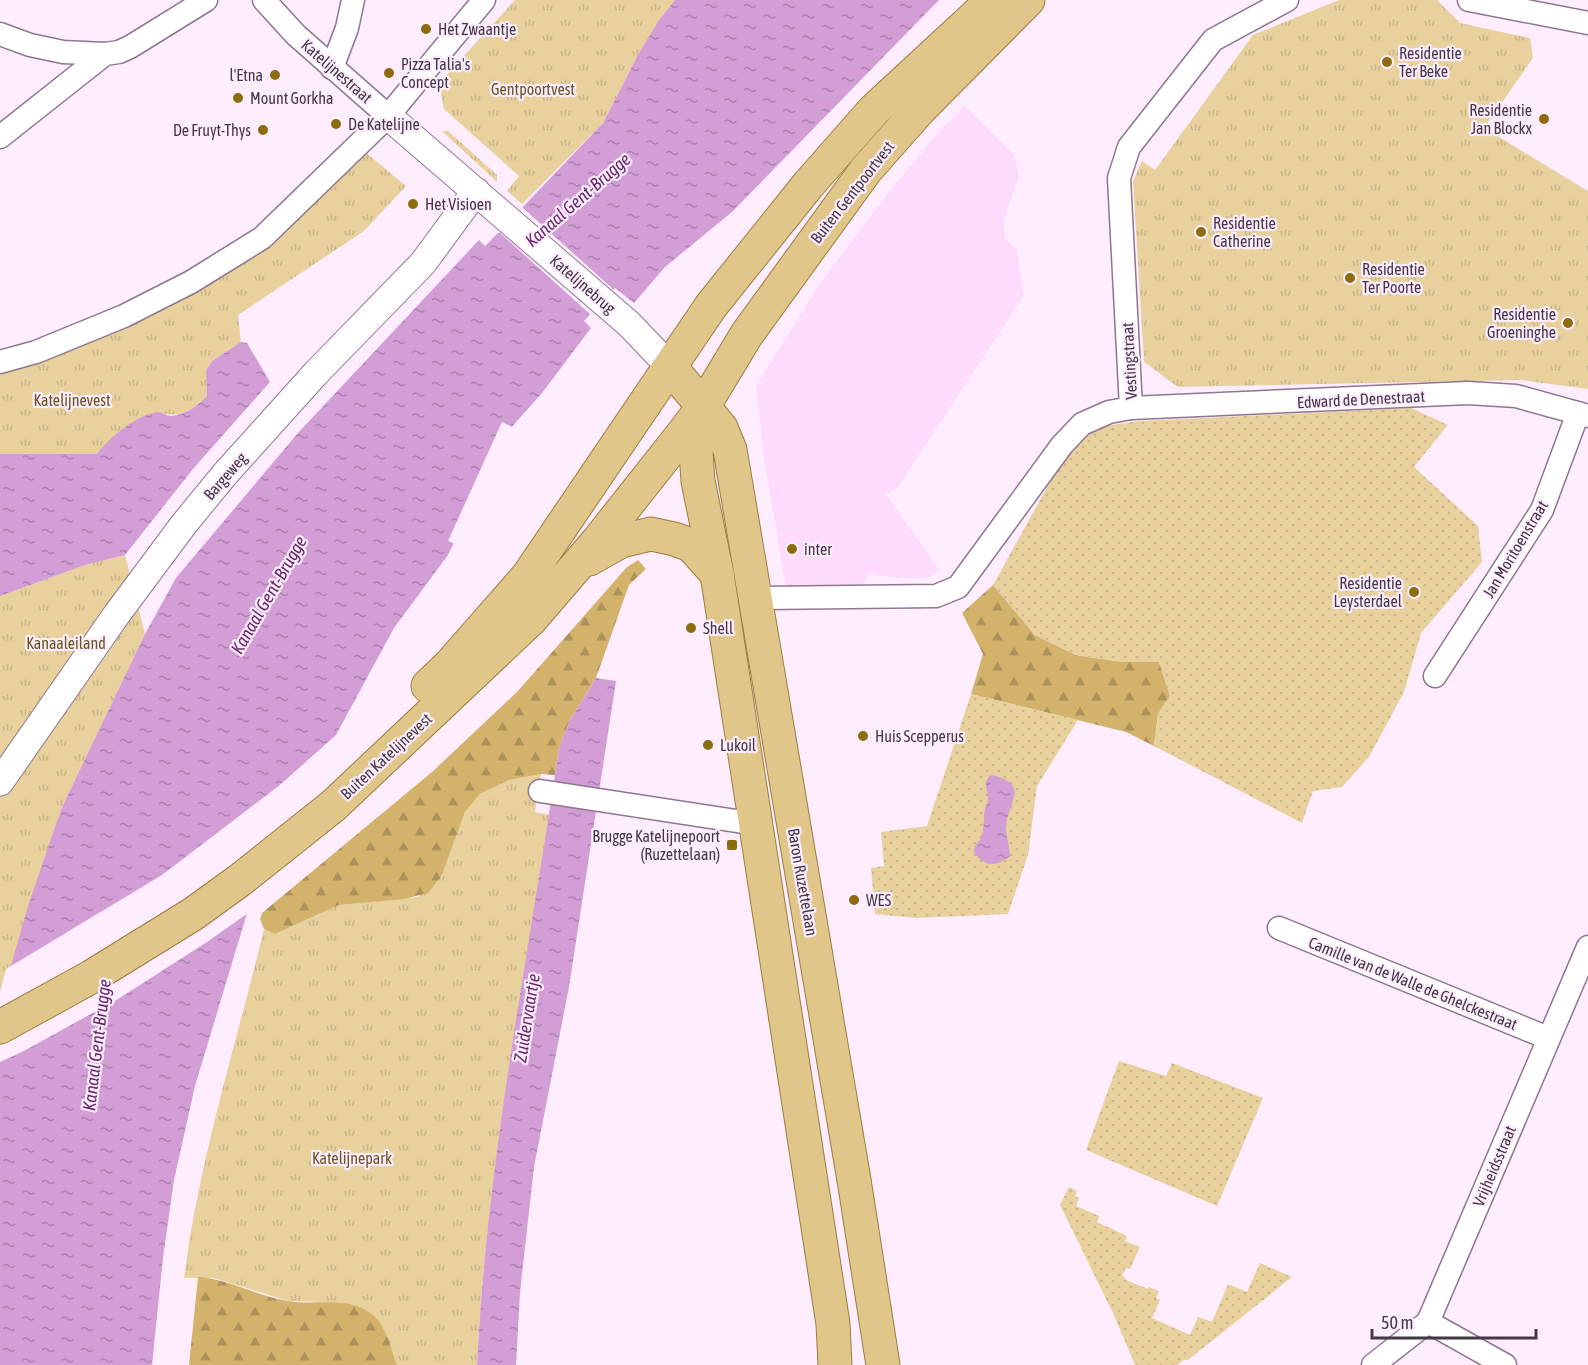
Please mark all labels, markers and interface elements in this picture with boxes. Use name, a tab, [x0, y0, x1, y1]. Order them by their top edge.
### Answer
place label: Het Zwaantje	[438, 20, 516, 39]
marker: Het Zwaantje	[419, 22, 433, 36]
street label: Katelijnestraat	[297, 36, 376, 107]
place label: Residentie Ter Beke	[1399, 44, 1462, 80]
place label: Pizza Talia's Concept	[401, 55, 471, 92]
marker: Residentie Ter Beke	[1380, 55, 1394, 69]
place label: l'Etna	[230, 66, 263, 84]
marker: Pizza Talia's Concept	[382, 66, 396, 80]
marker: l'Etna	[268, 68, 282, 82]
park label: Gentpoortvest	[491, 80, 575, 99]
place label: Mount Gorkha	[250, 89, 334, 107]
marker: Mount Gorkha	[231, 91, 245, 105]
place label: Residentie Jan Blockx	[1469, 101, 1533, 137]
marker: Residentie Jan Blockx	[1537, 112, 1551, 126]
place label: De Katelijne	[348, 115, 420, 134]
marker: De Katelijne	[329, 117, 343, 131]
place label: De Fruyt-Thys	[173, 121, 251, 140]
marker: De Fruyt-Thys	[256, 123, 270, 137]
street label: Buiten Gentpoortvest	[807, 137, 898, 247]
water label: Kanaal Gent-Brugge	[521, 148, 635, 251]
place label: Het Visioen	[425, 195, 492, 213]
marker: Het Visioen	[406, 197, 420, 211]
place label: Residentie Catherine	[1213, 214, 1276, 250]
marker: Residentie Catherine	[1194, 225, 1208, 239]
street label: Katelijnebrug	[546, 251, 619, 318]
place label: Residentie Ter Poorte	[1362, 260, 1425, 296]
marker: Residentie Ter Poorte	[1343, 271, 1357, 285]
place label: Residentie Groeninghe	[1487, 305, 1556, 342]
marker: Residentie Groeninghe	[1561, 316, 1575, 330]
street label: Vestingstraat	[1118, 321, 1141, 400]
street label: Edward de Denestraat	[1297, 387, 1426, 411]
park label: Katelijnevest	[33, 391, 111, 410]
street label: Bargeweg	[200, 449, 251, 504]
street label: Jan Moritoenstraat	[1479, 497, 1551, 601]
water label: Kanaal Gent-Brugge	[226, 532, 311, 657]
place label: inter	[804, 540, 832, 558]
marker: inter	[785, 542, 799, 556]
place label: Residentie Leysterdael	[1334, 574, 1403, 611]
marker: Residentie Leysterdael	[1407, 585, 1421, 599]
place label: Shell	[703, 619, 734, 637]
marker: Shell	[684, 621, 698, 635]
park label: Kanaaleiland	[26, 634, 106, 652]
street label: Buiten Katelijnevest	[337, 709, 436, 803]
place label: Huis Scepperus	[875, 727, 964, 746]
marker: Huis Scepperus	[856, 729, 870, 743]
place label: Lukoil	[720, 736, 757, 754]
marker: Lukoil	[701, 738, 715, 752]
place label: Brugge Katelijnepoort (Ruzettelaan)	[592, 827, 720, 864]
street label: Baron Ruzettelaan	[785, 827, 821, 937]
marker: Brugge Katelijnepoort (Ruzettelaan)	[725, 838, 739, 852]
place label: WES	[866, 891, 891, 909]
marker: WES	[847, 893, 861, 907]
street label: Camille van de Walle de Ghelckestraat	[1306, 933, 1520, 1033]
water label: Zuidervaartje	[509, 972, 544, 1064]
water label: Kanaal Gent-Brugge	[78, 978, 115, 1112]
street label: Vrijheidsstraat	[1469, 1123, 1520, 1209]
park label: Katelijnepark	[312, 1149, 392, 1168]
scale bar	[1372, 1302, 1536, 1340]
text: 50 m	[1381, 1312, 1413, 1333]

